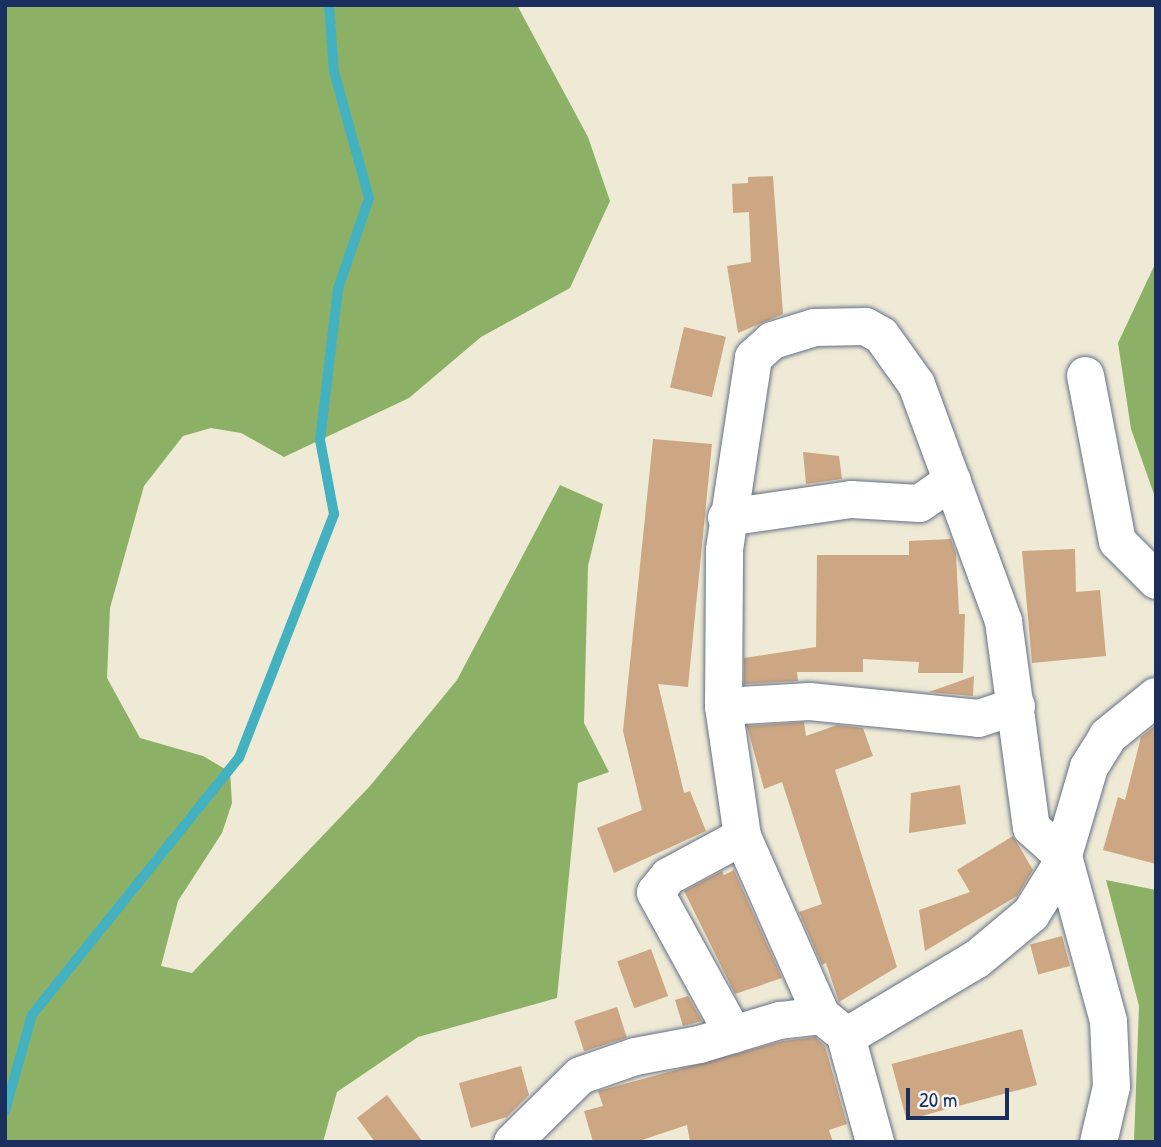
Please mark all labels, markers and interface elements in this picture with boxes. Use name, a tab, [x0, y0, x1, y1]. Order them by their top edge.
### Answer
scale bar	[909, 1074, 1012, 1118]
text: 20 m	[919, 1085, 957, 1114]

